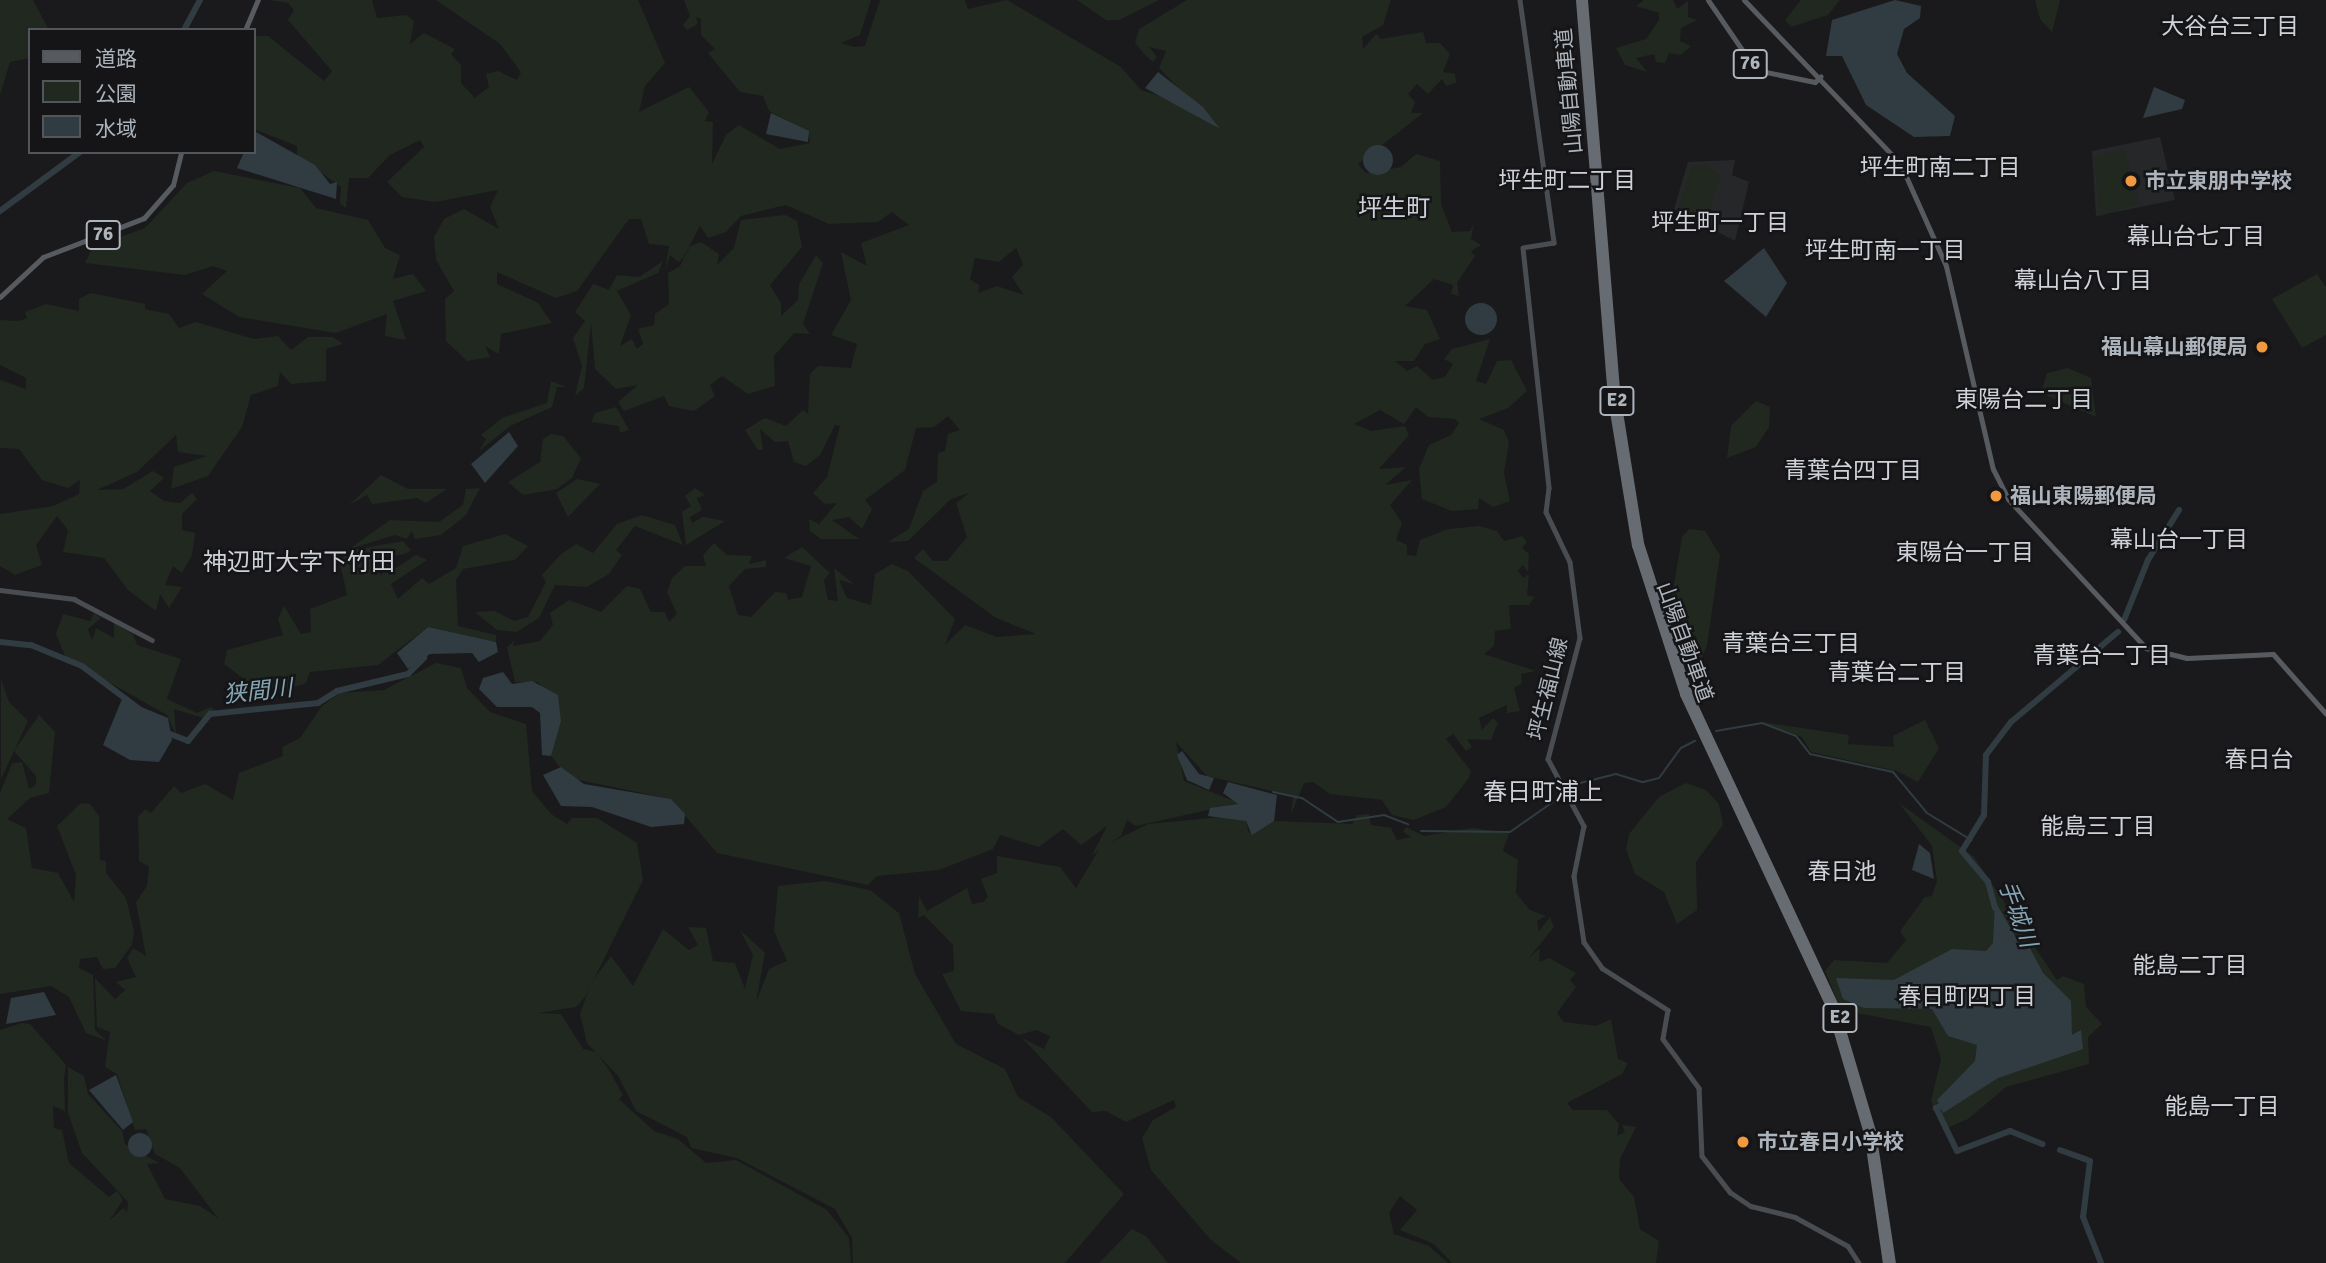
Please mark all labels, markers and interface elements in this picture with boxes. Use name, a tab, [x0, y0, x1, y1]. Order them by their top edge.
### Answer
district label: 大谷台三丁目	[2161, 13, 2299, 41]
street label: 山陽自動車道	[1551, 27, 1587, 155]
legend	[28, 28, 256, 154]
text: 道路	[95, 46, 137, 72]
road number: 76	[1732, 48, 1768, 80]
text: 公園	[95, 81, 137, 107]
text: 水域	[95, 116, 137, 142]
district label: 坪生町南二丁目	[1860, 154, 2020, 182]
district label: 坪生町二丁目	[1498, 167, 1636, 195]
place label: 市立東朋中学校	[2145, 168, 2292, 194]
marker: 市立東朋中学校	[2123, 173, 2139, 189]
district label: 坪生町	[1358, 195, 1430, 223]
district label: 坪生町一丁目	[1651, 209, 1789, 237]
road number: 76	[86, 219, 120, 250]
district label: 幕山台七丁目	[2127, 223, 2265, 251]
district label: 坪生町南一丁目	[1805, 237, 1965, 265]
district label: 幕山台八丁目	[2014, 267, 2152, 295]
place label: 福山幕山郵便局	[2101, 334, 2248, 360]
marker: 福山幕山郵便局	[2254, 339, 2270, 355]
road number: E2	[1598, 386, 1636, 416]
district label: 東陽台二丁目	[1955, 386, 2093, 414]
district label: 青葉台四丁目	[1784, 457, 1922, 485]
place label: 福山東陽郵便局	[2010, 483, 2157, 509]
marker: 福山東陽郵便局	[1988, 488, 2004, 504]
district label: 幕山台一丁目	[2110, 526, 2248, 554]
district label: 東陽台一丁目	[1896, 539, 2034, 567]
district label: 神辺町大字下竹田	[203, 549, 395, 577]
street label: 山陽自動車道	[1652, 578, 1718, 706]
district label: 青葉台三丁目	[1722, 630, 1860, 658]
street label: 坪生福山線	[1523, 635, 1573, 743]
district label: 青葉台一丁目	[2033, 642, 2171, 670]
district label: 青葉台二丁目	[1828, 659, 1966, 687]
water label: 狭間川	[222, 675, 294, 709]
district label: 春日台	[2225, 746, 2293, 774]
district label: 春日町浦上	[1483, 779, 1603, 807]
district label: 能島三丁目	[2041, 813, 2155, 841]
district label: 春日池	[1808, 858, 1876, 886]
water label: 手城川	[1992, 877, 2042, 951]
district label: 能島二丁目	[2133, 952, 2247, 980]
district label: 春日町四丁目	[1898, 983, 2036, 1011]
road number: E2	[1821, 1002, 1859, 1034]
district label: 能島一丁目	[2165, 1093, 2279, 1121]
place label: 市立春日小学校	[1757, 1129, 1904, 1155]
marker: 市立春日小学校	[1735, 1134, 1751, 1150]

